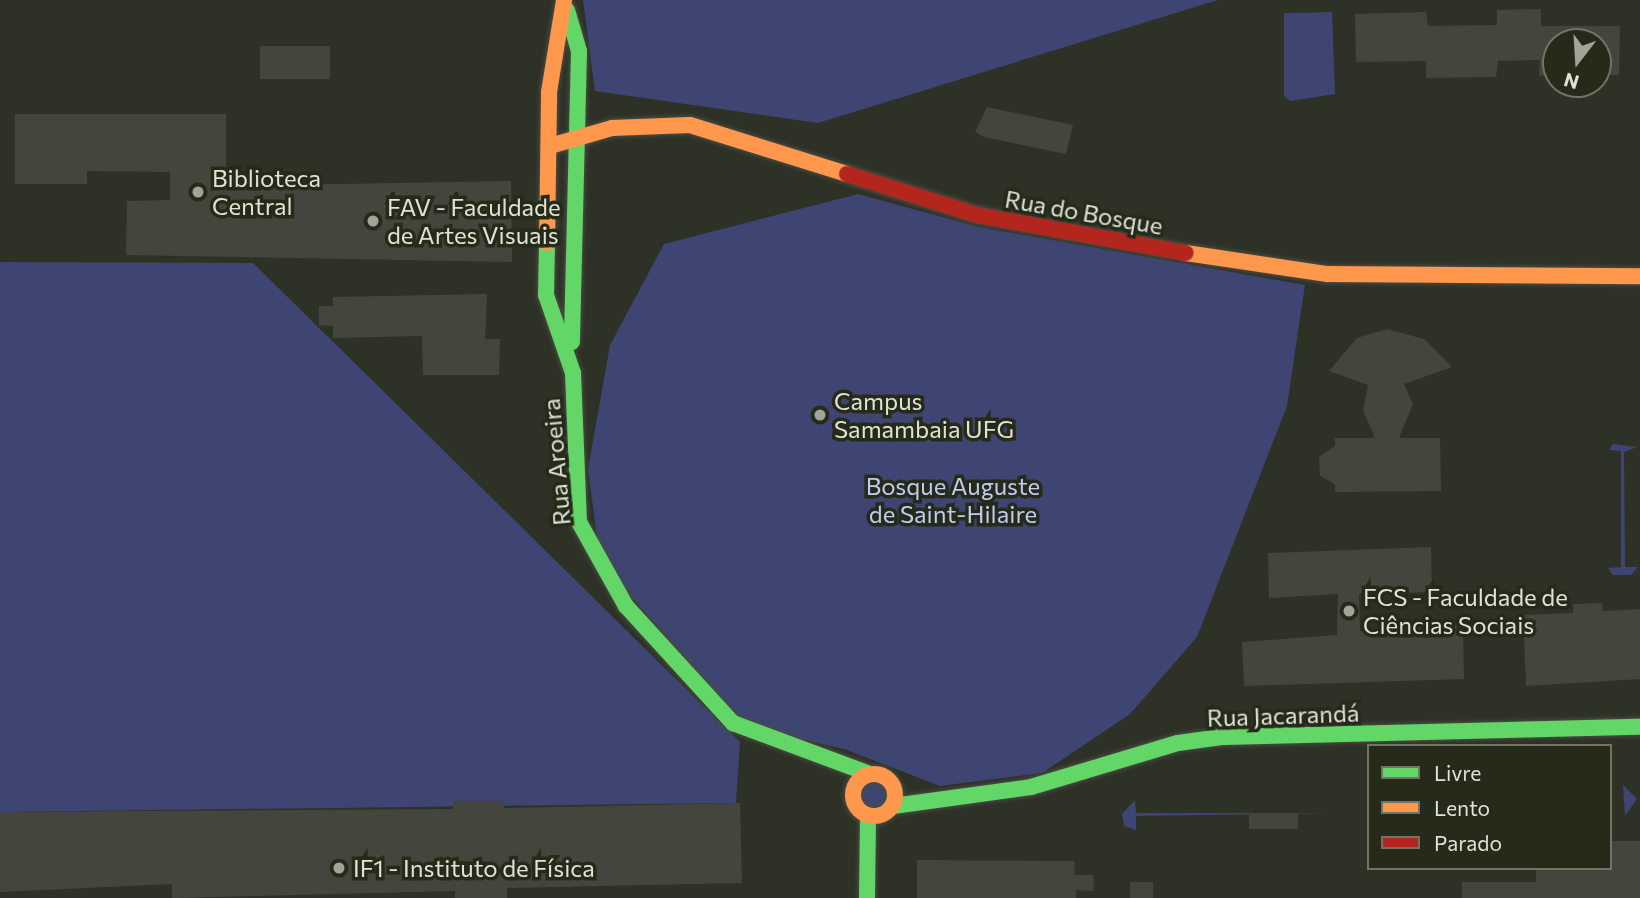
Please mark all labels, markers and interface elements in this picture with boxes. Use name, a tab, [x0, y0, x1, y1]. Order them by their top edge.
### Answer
north arrow	[1542, 28, 1612, 98]
text: N	[1561, 69, 1581, 95]
place label: Biblioteca Central	[212, 164, 321, 220]
marker: Biblioteca Central	[190, 184, 206, 200]
street label: Rua do Bosque	[1003, 184, 1165, 240]
place label: FAV - Faculdade de Artes Visuais	[387, 193, 561, 249]
marker: FAV - Faculdade de Artes Visuais	[365, 213, 381, 229]
place label: Campus Samambaia UFG	[834, 387, 1014, 443]
street label: Rua Aroeira	[536, 397, 576, 527]
marker: Campus Samambaia UFG	[812, 407, 828, 423]
park label: Bosque Auguste de Saint-Hilaire	[866, 472, 1040, 528]
place label: FCS - Faculdade de Ciências Sociais	[1363, 583, 1568, 639]
marker: FCS - Faculdade de Ciências Sociais	[1341, 603, 1357, 619]
street label: Rua Jacarandá	[1206, 698, 1360, 732]
legend	[1367, 744, 1612, 870]
text: Livre	[1434, 760, 1481, 785]
text: Lento	[1434, 795, 1490, 820]
text: Parado	[1434, 830, 1502, 855]
place label: IF1 - Instituto de Física	[353, 854, 595, 882]
marker: IF1 - Instituto de Física	[331, 860, 347, 876]

